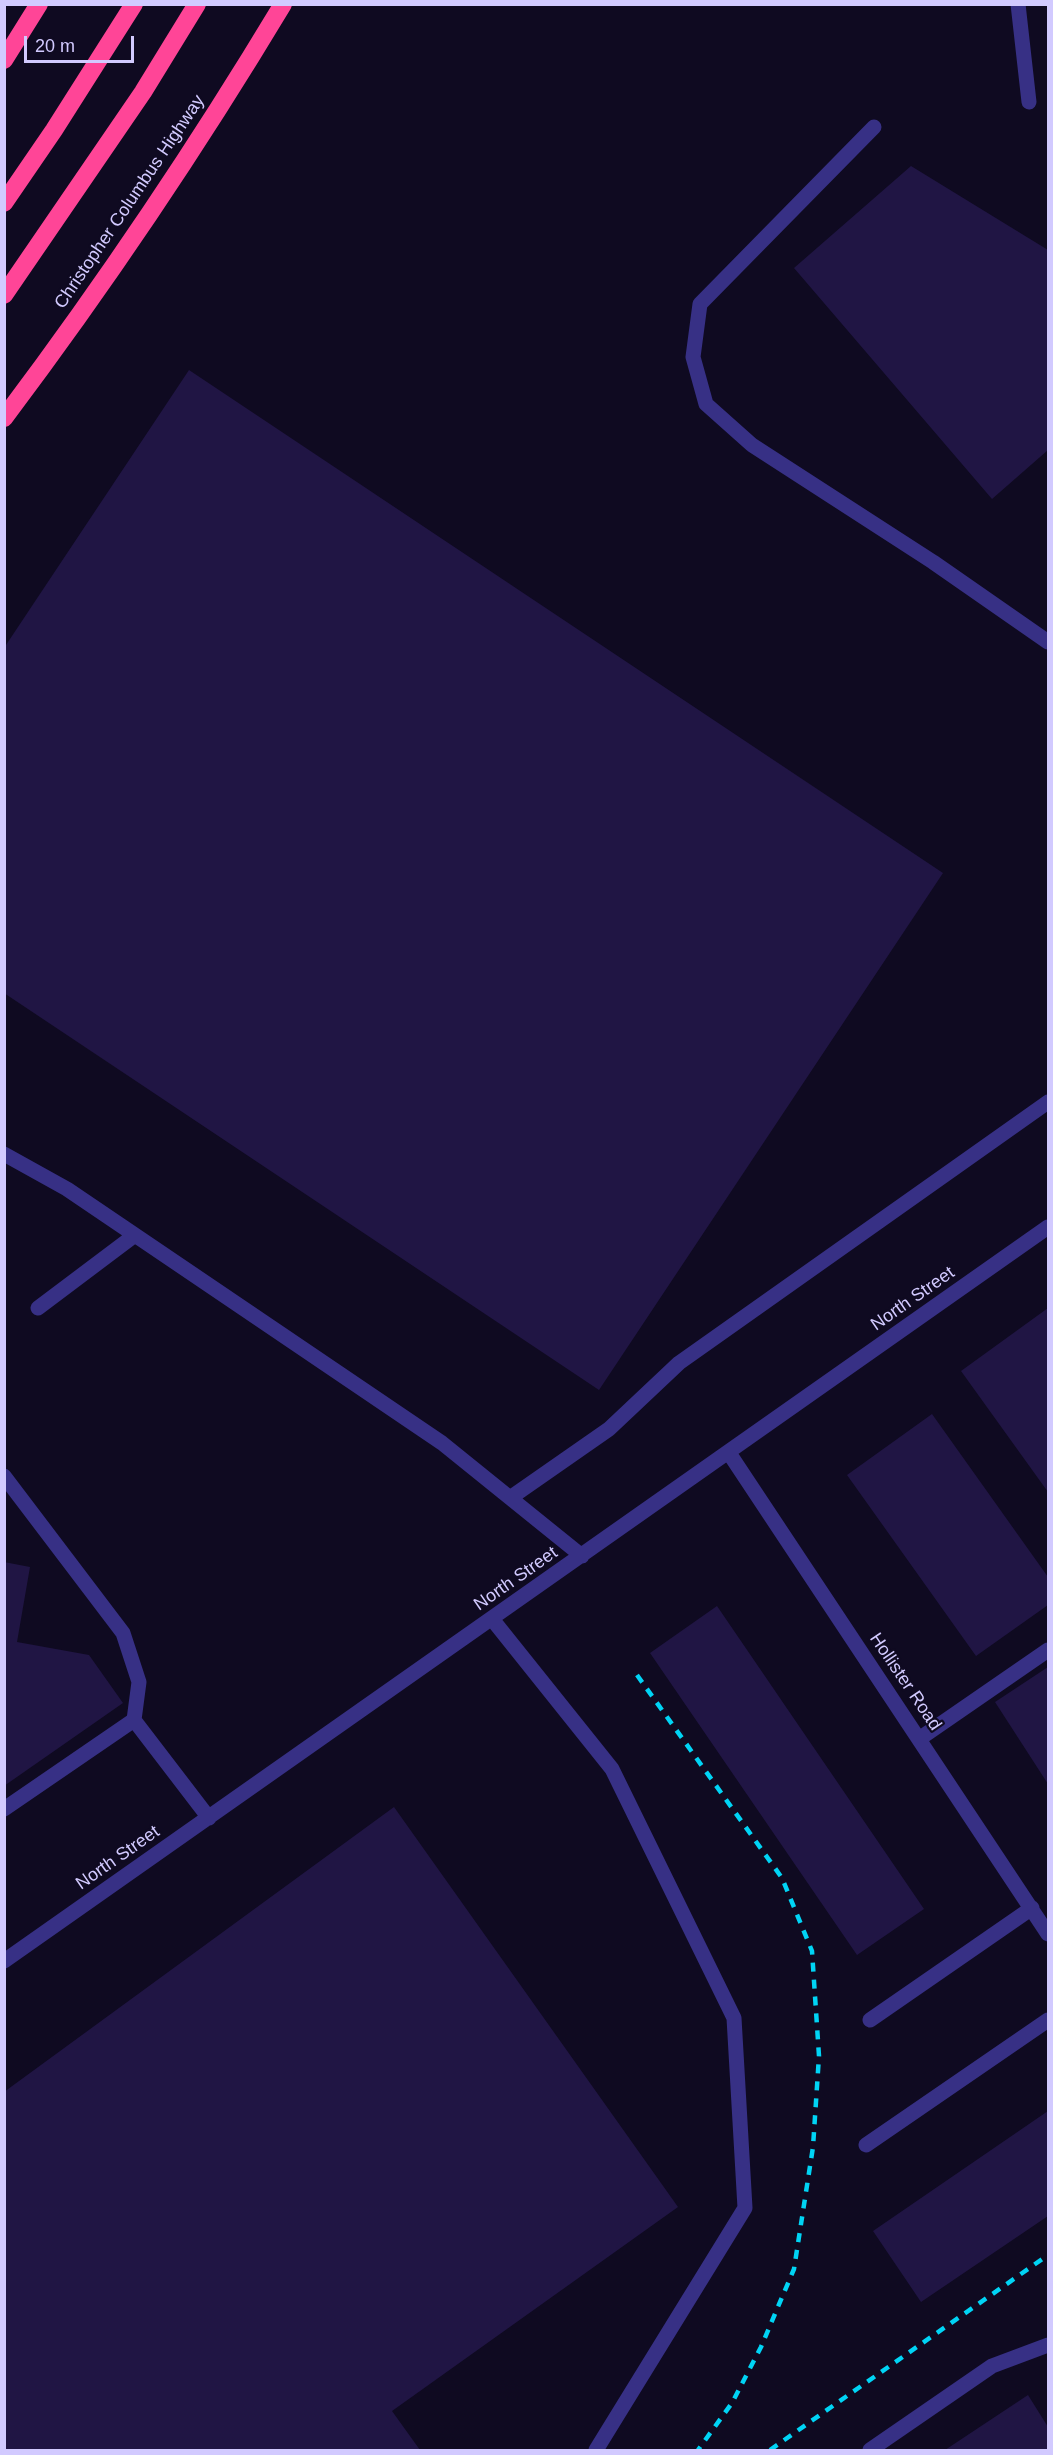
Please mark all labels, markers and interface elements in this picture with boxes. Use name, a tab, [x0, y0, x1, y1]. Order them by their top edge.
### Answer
scale bar	[27, 24, 136, 62]
text: 20 m	[35, 36, 75, 56]
street label: Christopher Columbus Highway	[50, 91, 210, 313]
street label: North Street	[867, 1262, 959, 1336]
street label: North Street	[470, 1542, 562, 1616]
street label: Hollister Road	[864, 1629, 946, 1735]
street label: North Street	[72, 1821, 164, 1895]

